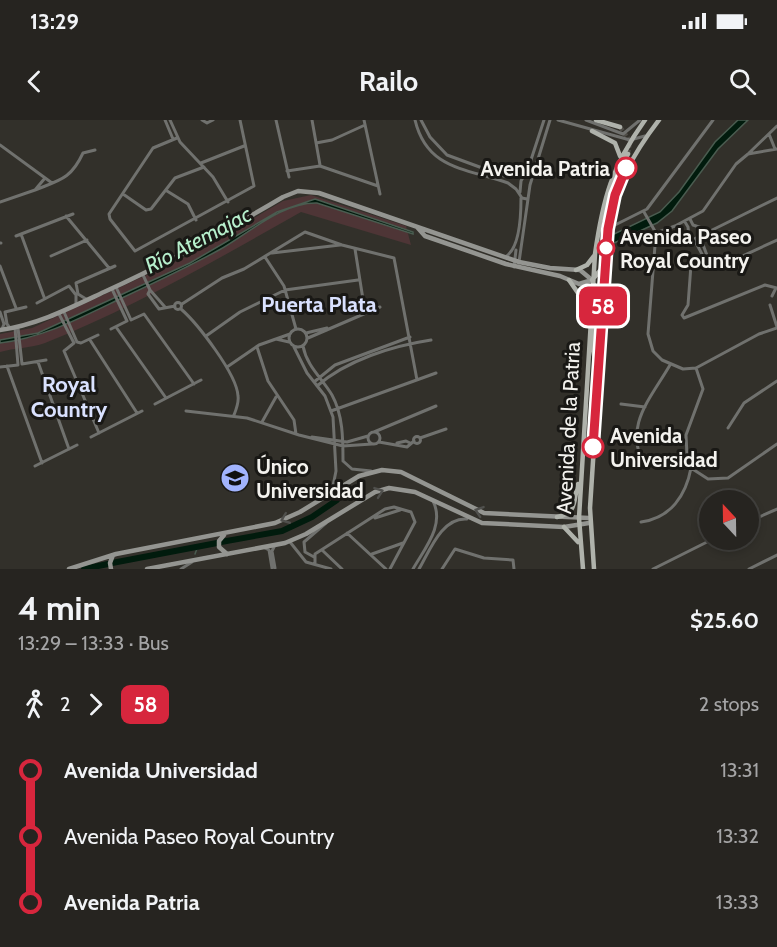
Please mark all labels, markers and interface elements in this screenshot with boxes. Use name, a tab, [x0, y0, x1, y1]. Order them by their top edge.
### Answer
text: 13:29	[30, 8, 79, 35]
icon: back	[18, 65, 51, 98]
text: Railo	[359, 65, 418, 98]
icon: search	[726, 65, 759, 98]
place label: Avenida Patria	[481, 156, 611, 181]
marker: Avenida Patria	[615, 157, 637, 179]
water label: Río Atemajac	[140, 200, 257, 279]
place label: Avenida Paseo Royal Country	[620, 224, 752, 273]
marker: Avenida Paseo Royal Country	[597, 239, 615, 257]
line badge: 58	[576, 286, 630, 326]
district label: Puerta Plata	[261, 291, 377, 318]
text: 58	[591, 294, 615, 319]
street label: Avenida de la Patria	[551, 341, 585, 515]
district label: Royal Country	[31, 371, 107, 423]
place label: Avenida Universidad	[610, 423, 718, 472]
marker: Avenida Universidad	[582, 436, 604, 458]
place label: Único Universidad	[256, 454, 364, 503]
school or university icon: Único Universidad	[219, 462, 251, 494]
one-way arrow	[373, 486, 384, 499]
north arrow	[699, 490, 759, 550]
map controls	[699, 490, 759, 550]
one-way arrow	[474, 505, 485, 518]
one-way arrow	[281, 512, 292, 524]
text: 4 min	[18, 588, 101, 628]
text: $25.60	[690, 607, 759, 634]
text: 13:29 – 13:33 · Bus	[18, 631, 169, 655]
icon: walk	[18, 688, 51, 721]
icon: forward	[79, 688, 112, 721]
text: 2	[60, 692, 70, 716]
text: 58	[133, 692, 157, 717]
text: 2 stops	[699, 692, 759, 716]
text: Avenida Universidad	[64, 757, 258, 784]
text: 13:31	[720, 758, 759, 782]
text: Avenida Paseo Royal Country	[64, 823, 334, 850]
text: 13:32	[716, 824, 759, 848]
text: Avenida Patria	[64, 889, 200, 916]
text: 13:33	[716, 890, 759, 914]

